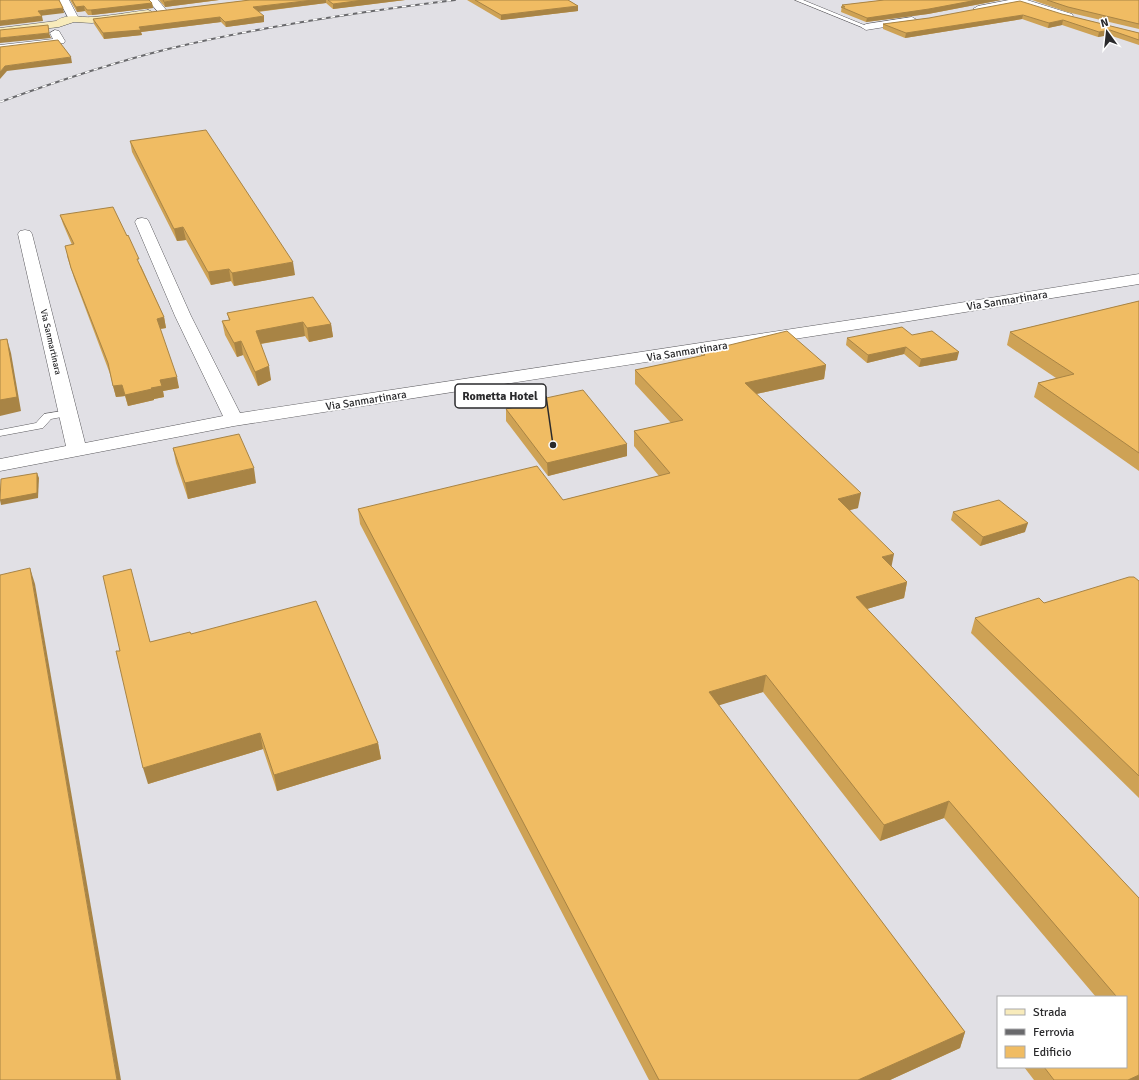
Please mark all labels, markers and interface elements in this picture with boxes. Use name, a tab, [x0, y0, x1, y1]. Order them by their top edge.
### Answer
north arrow	[1087, 12, 1127, 52]
text: N	[1099, 16, 1110, 30]
street label: Via Sanmartinara	[966, 288, 1049, 313]
street label: Via Sanmartinara	[38, 308, 63, 376]
street label: Via Sanmartinara	[646, 339, 729, 364]
callout: Rometta Hotel	[455, 384, 546, 408]
street label: Via Sanmartinara	[325, 388, 408, 413]
text: Rometta Hotel	[462, 389, 538, 404]
legend	[997, 996, 1127, 1068]
text: Strada	[1033, 1005, 1067, 1020]
text: Ferrovia	[1033, 1025, 1074, 1040]
text: Edificio	[1033, 1045, 1071, 1060]

